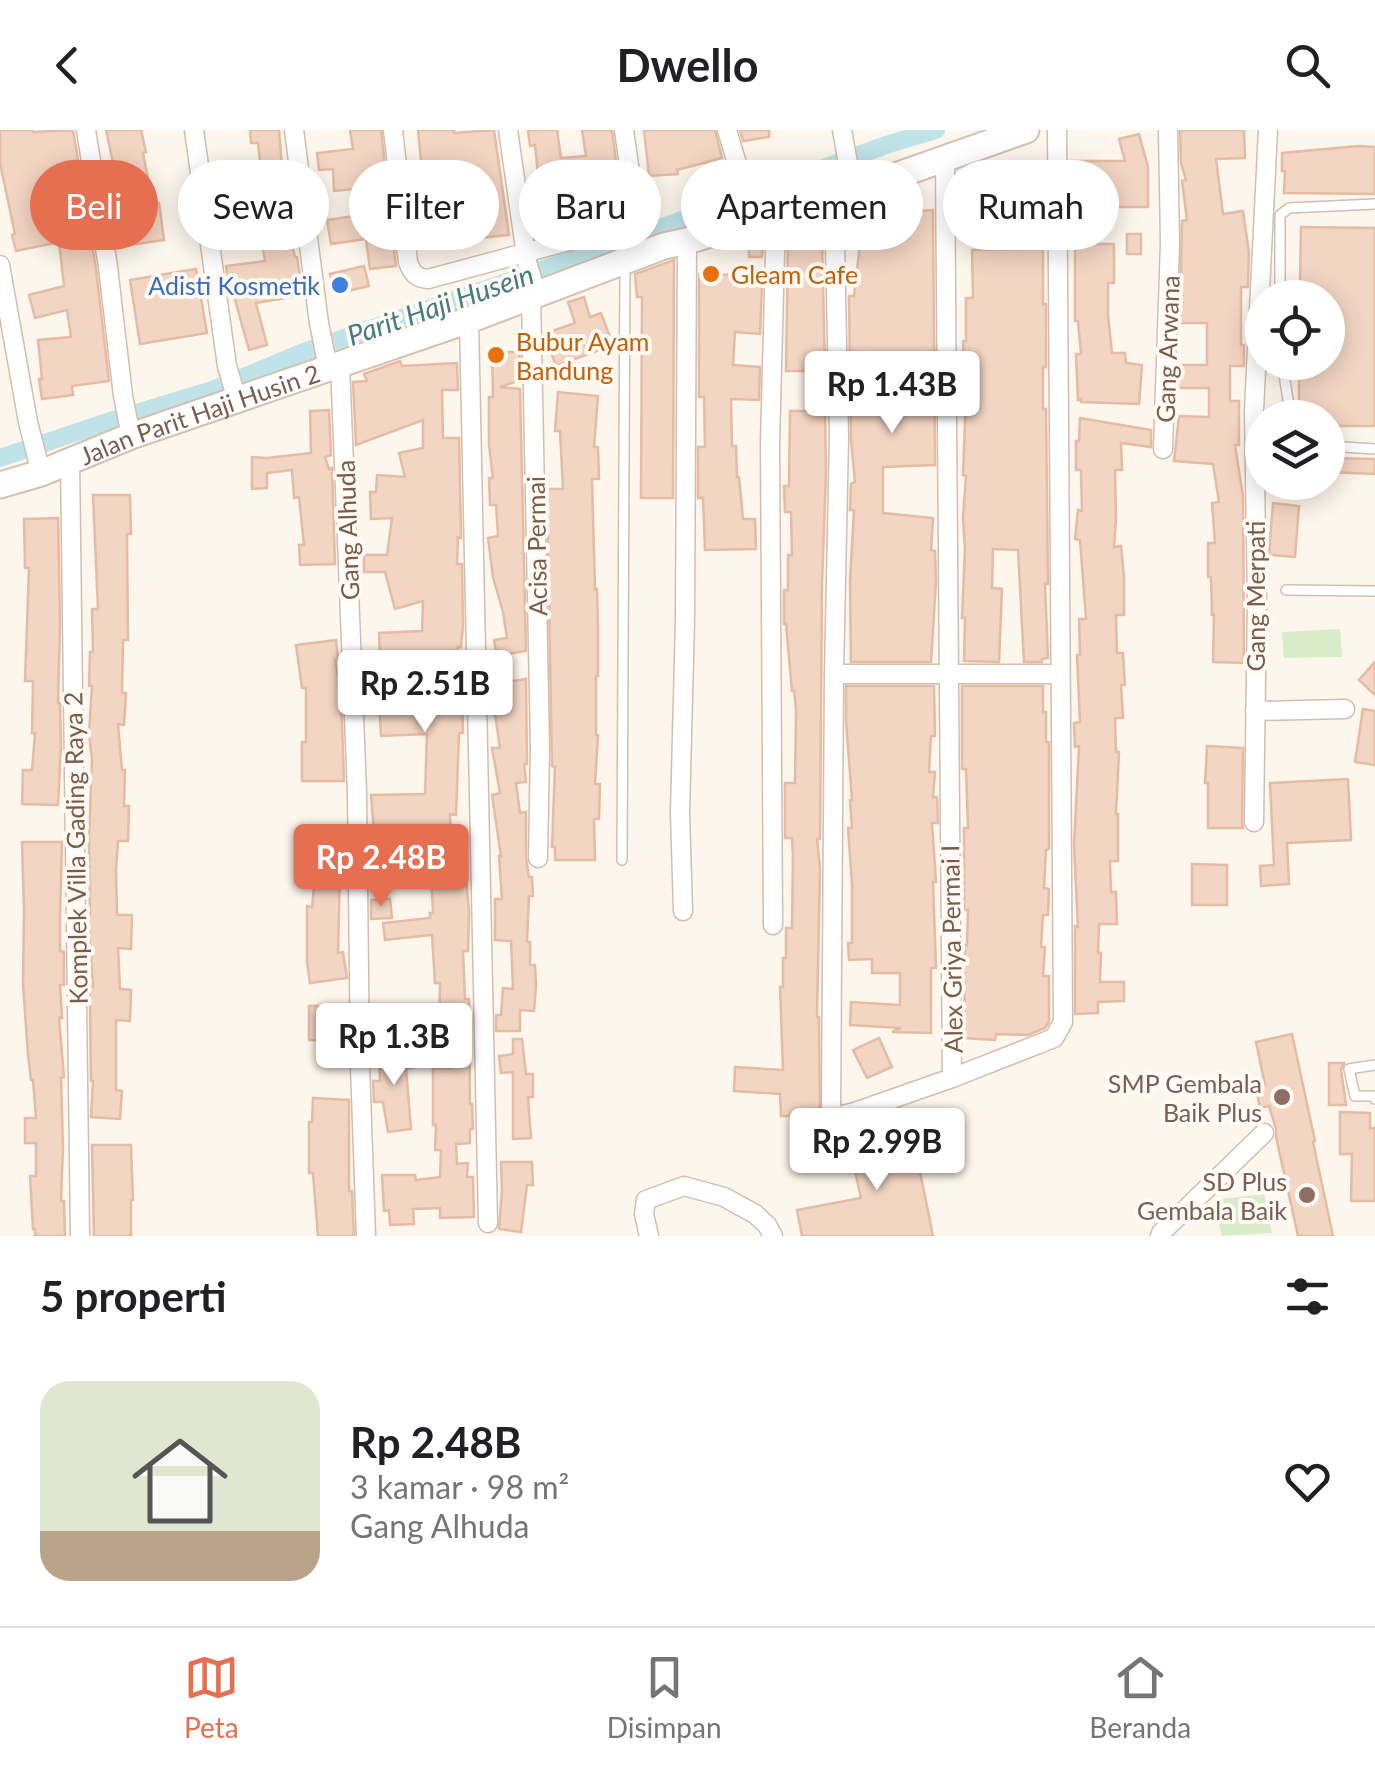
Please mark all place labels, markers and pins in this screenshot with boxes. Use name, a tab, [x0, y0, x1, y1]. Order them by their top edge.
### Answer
place label: Gleam Cafe	[731, 259, 858, 289]
marker: Gleam Cafe	[700, 263, 722, 285]
place label: Adisti Kosmetik	[148, 270, 320, 300]
marker: Adisti Kosmetik	[329, 274, 351, 296]
place label: Bubur Ayam Bandung	[516, 326, 649, 385]
marker: Bubur Ayam Bandung	[485, 344, 507, 366]
pin: Rp 1.43B	[789, 351, 995, 436]
pin: Rp 2.51B	[322, 650, 528, 735]
pin: Rp 2.48B	[278, 824, 484, 909]
pin: Rp 1.3B	[302, 1003, 486, 1088]
place label: SMP Gembala Baik Plus	[1108, 1068, 1262, 1127]
marker: SMP Gembala Baik Plus	[1271, 1086, 1293, 1108]
pin: Rp 2.99B	[774, 1108, 980, 1193]
place label: SD Plus Gembala Baik	[1137, 1166, 1287, 1225]
marker: SD Plus Gembala Baik	[1296, 1184, 1318, 1206]

